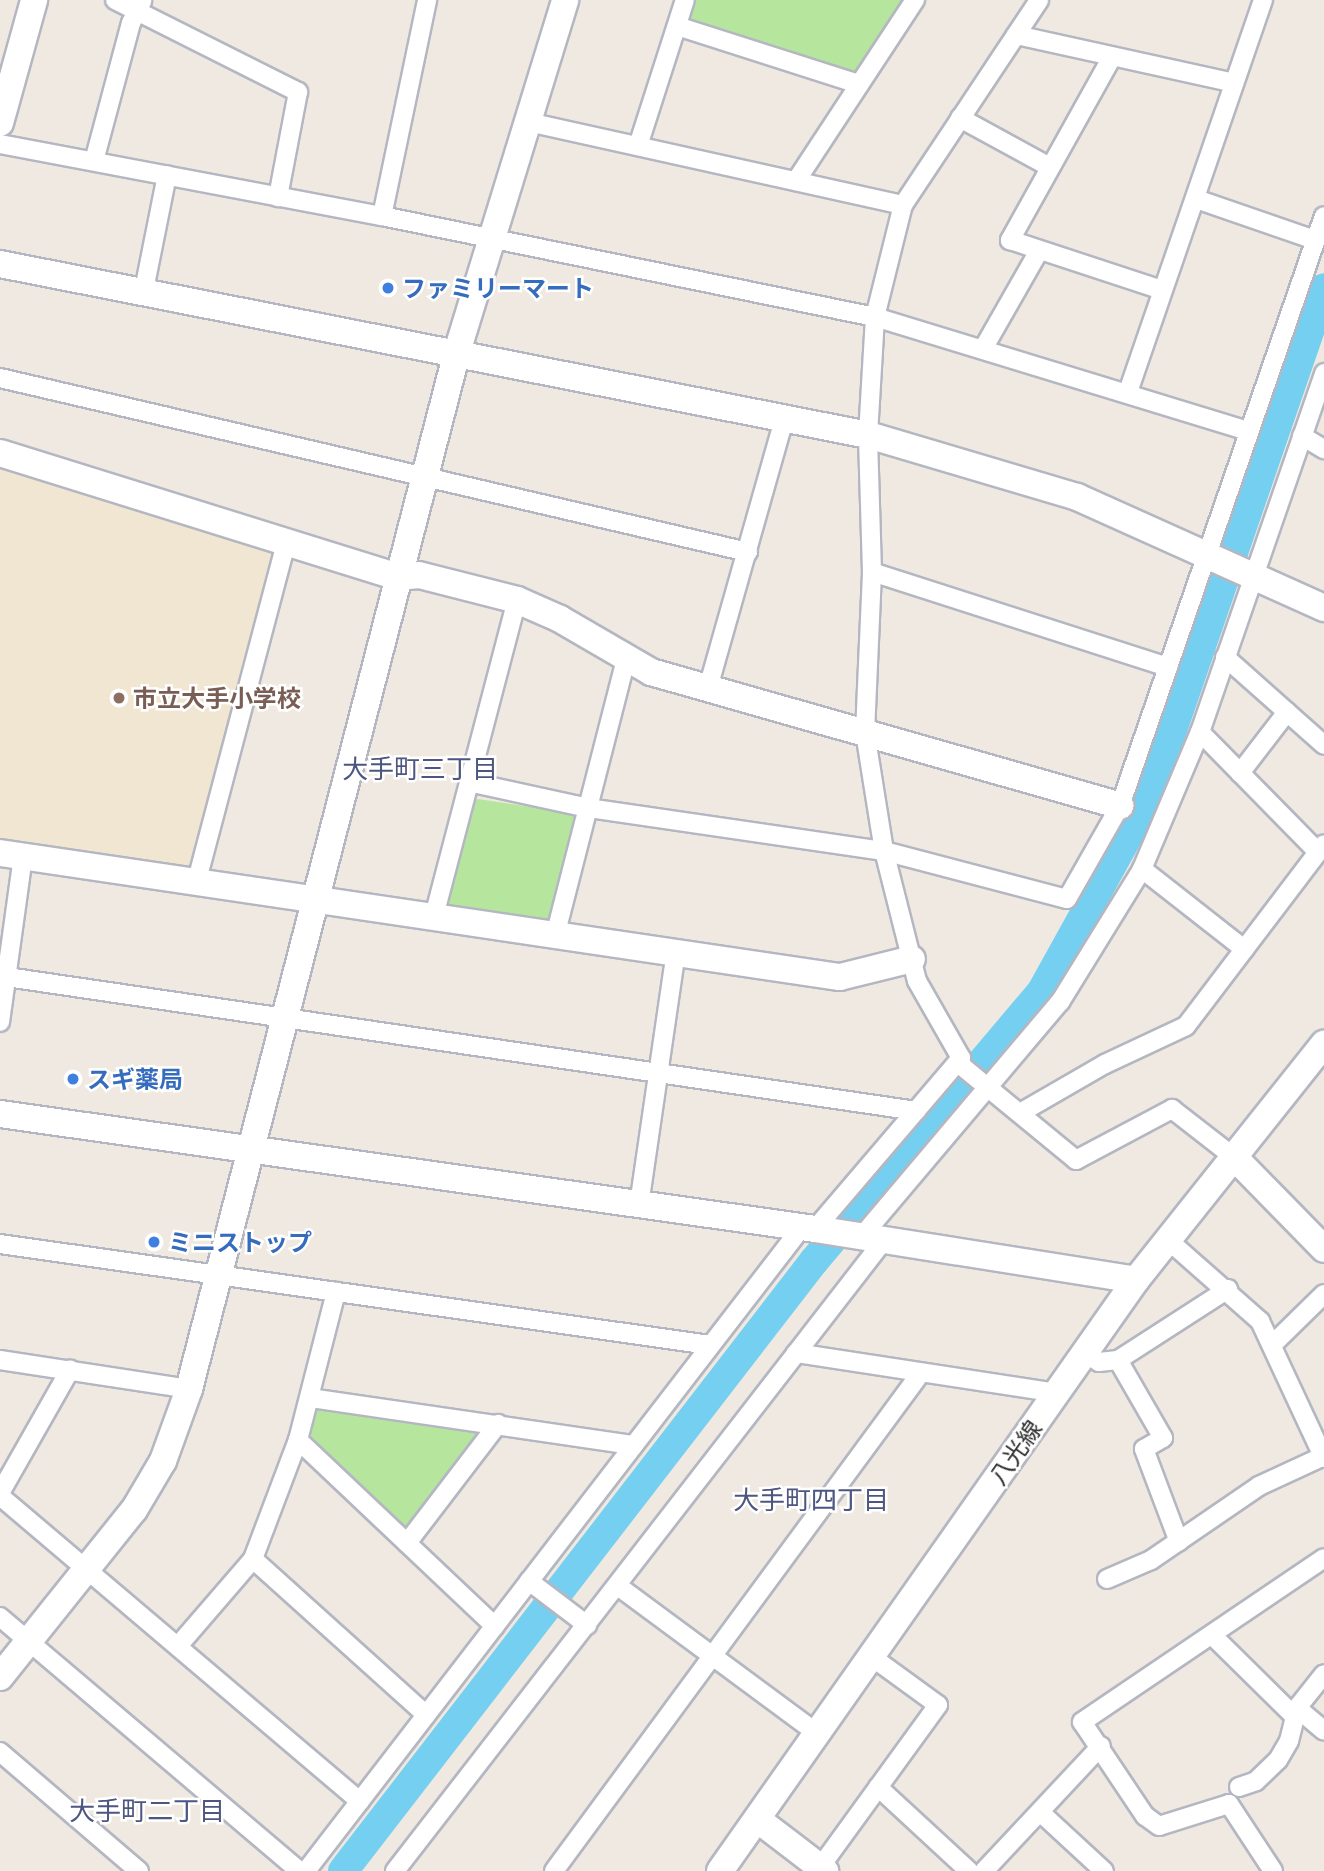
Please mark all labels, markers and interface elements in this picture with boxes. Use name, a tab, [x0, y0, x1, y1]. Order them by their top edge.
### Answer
place label: ファミリーマート	[402, 274, 594, 302]
marker: ファミリーマート	[380, 280, 396, 296]
place label: 市立大手小学校	[133, 684, 301, 712]
marker: 市立大手小学校	[111, 690, 127, 706]
district label: 大手町三丁目	[342, 753, 498, 785]
place label: スギ薬局	[87, 1065, 183, 1093]
marker: スギ薬局	[65, 1071, 81, 1087]
place label: ミニストップ	[168, 1228, 312, 1256]
marker: ミニストップ	[146, 1234, 162, 1250]
street label: 八光線	[983, 1414, 1047, 1490]
district label: 大手町四丁目	[733, 1484, 889, 1516]
district label: 大手町二丁目	[69, 1795, 225, 1827]

